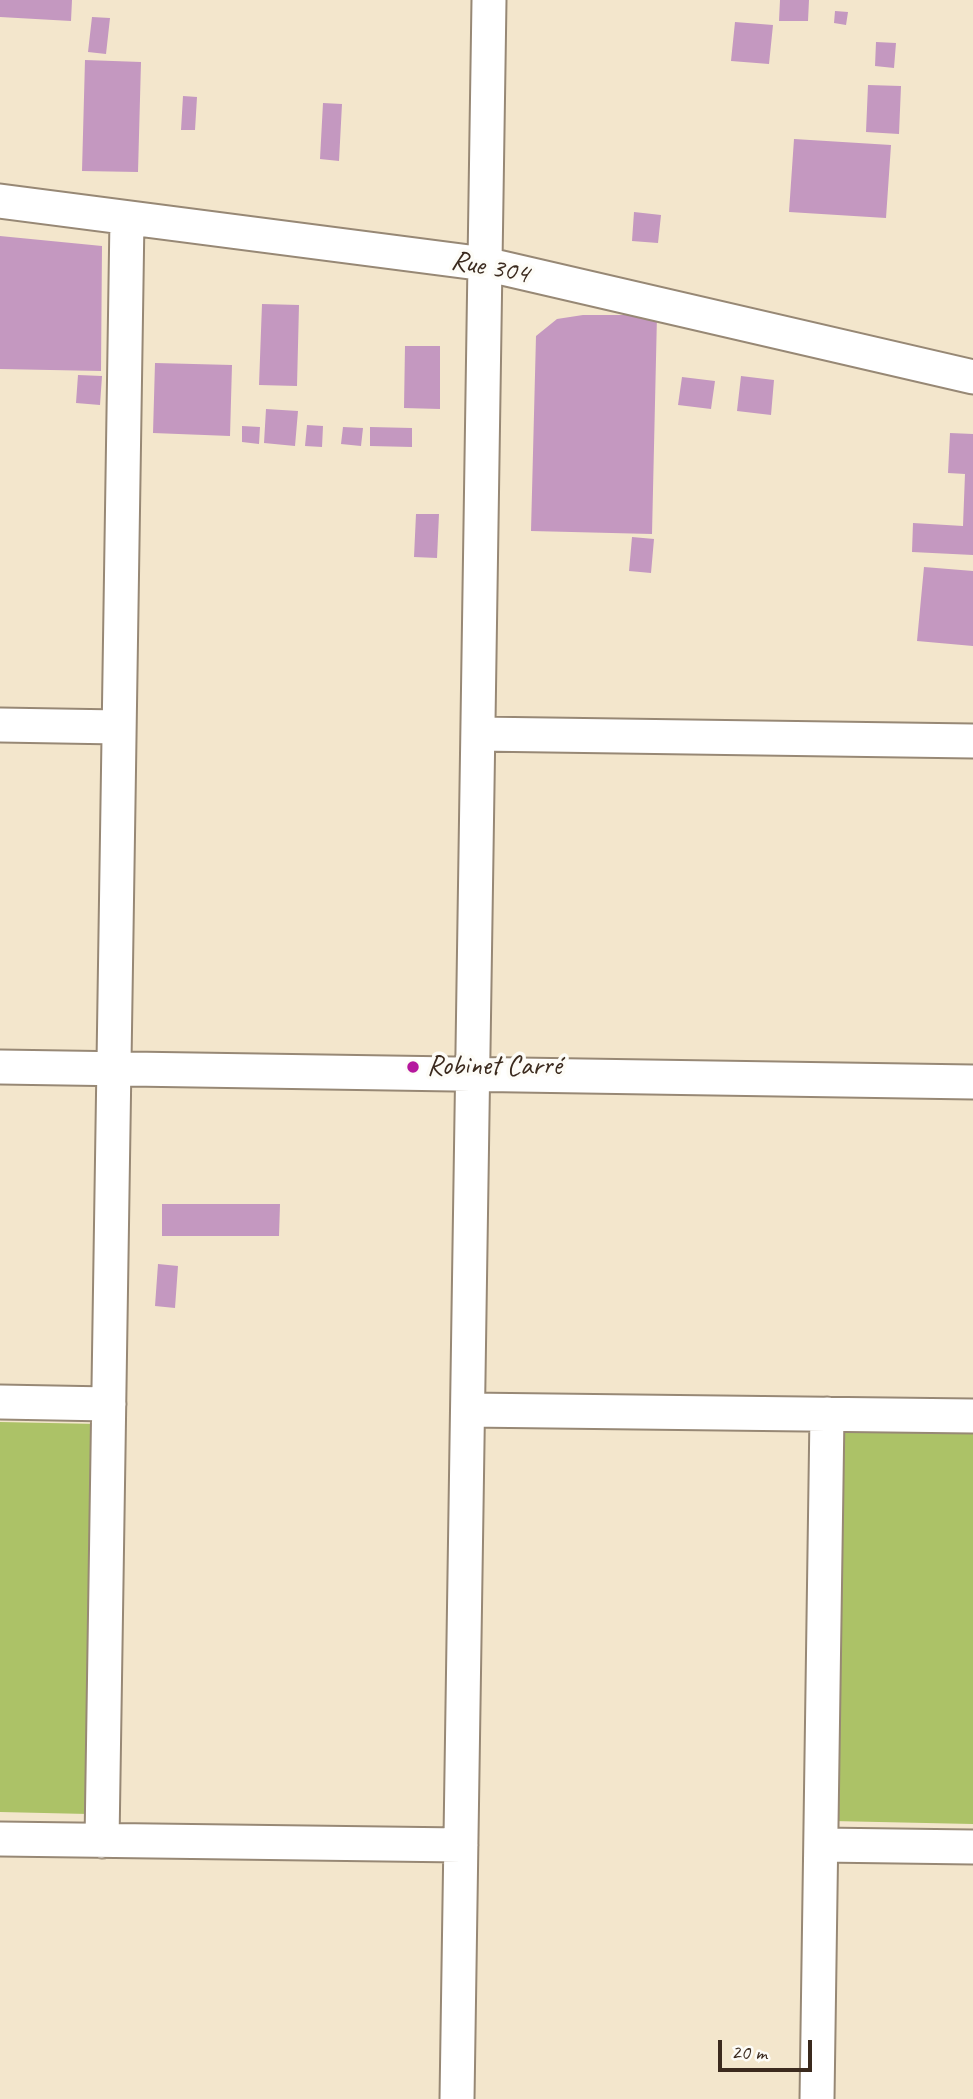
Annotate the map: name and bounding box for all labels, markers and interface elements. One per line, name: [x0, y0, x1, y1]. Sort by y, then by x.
street label: Rue 304: [448, 244, 532, 292]
place label: Robinet Carré: [427, 1050, 562, 1084]
marker: Robinet Carré: [405, 1059, 421, 1075]
scale bar: [721, 2025, 816, 2070]
text: 20 m: [731, 2039, 767, 2065]

